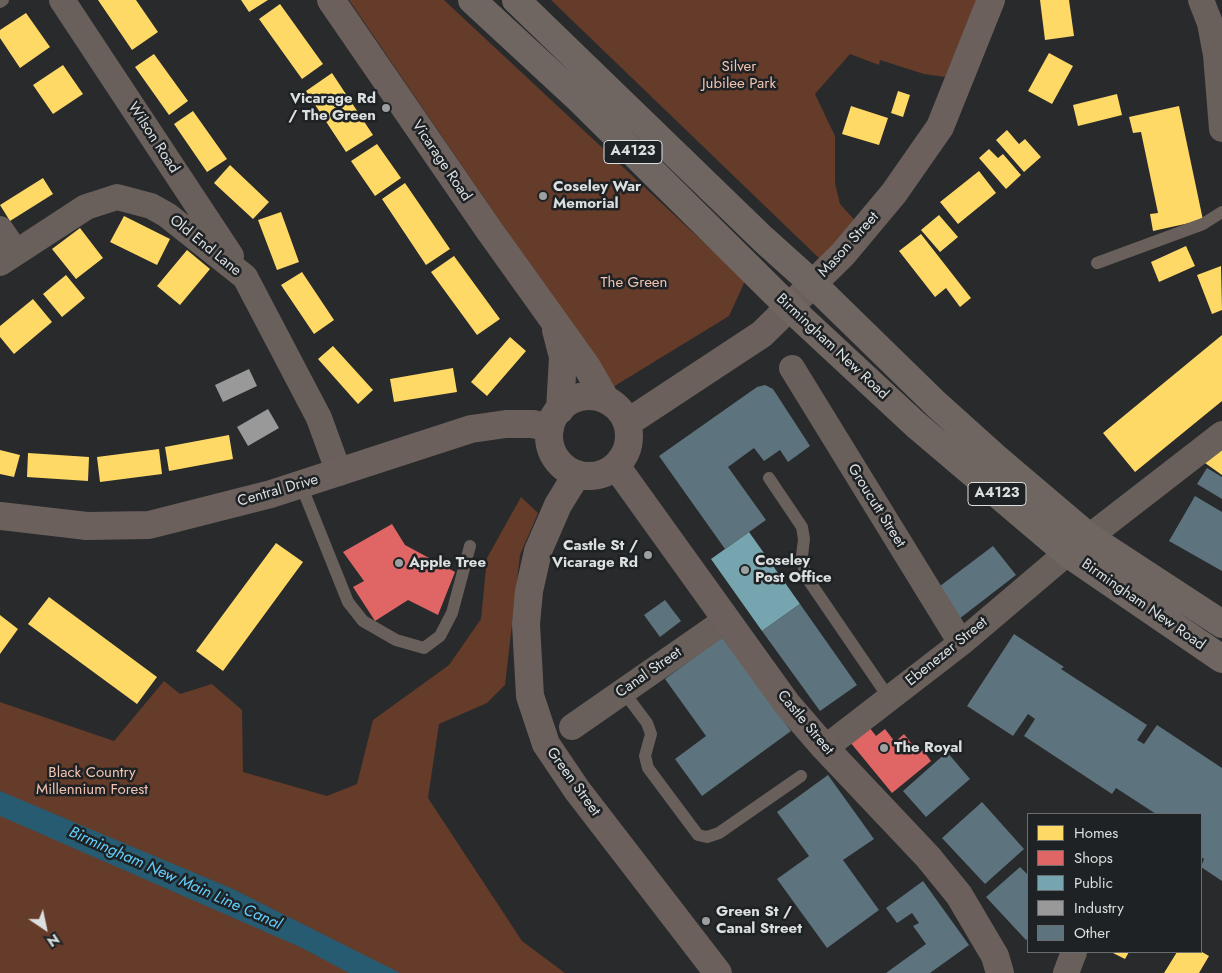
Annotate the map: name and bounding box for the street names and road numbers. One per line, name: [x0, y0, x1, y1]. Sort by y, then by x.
street label: Wilson Road: [123, 99, 183, 177]
street label: Vicarage Road: [407, 117, 475, 205]
road number: A4123: [604, 140, 662, 163]
street label: Mason Street: [815, 209, 883, 281]
street label: Old End Lane: [165, 212, 245, 280]
street label: Birmingham New Road: [772, 290, 892, 404]
street label: Groucutt Street: [843, 461, 909, 551]
street label: Central Drive: [236, 471, 320, 511]
road number: A4123: [968, 482, 1026, 506]
street label: Birmingham New Road: [1078, 555, 1208, 655]
street label: Ebenezer Street: [903, 614, 991, 690]
street label: Canal Street: [613, 644, 685, 702]
street label: Castle Street: [773, 687, 837, 759]
street label: Green Street: [542, 744, 604, 820]

